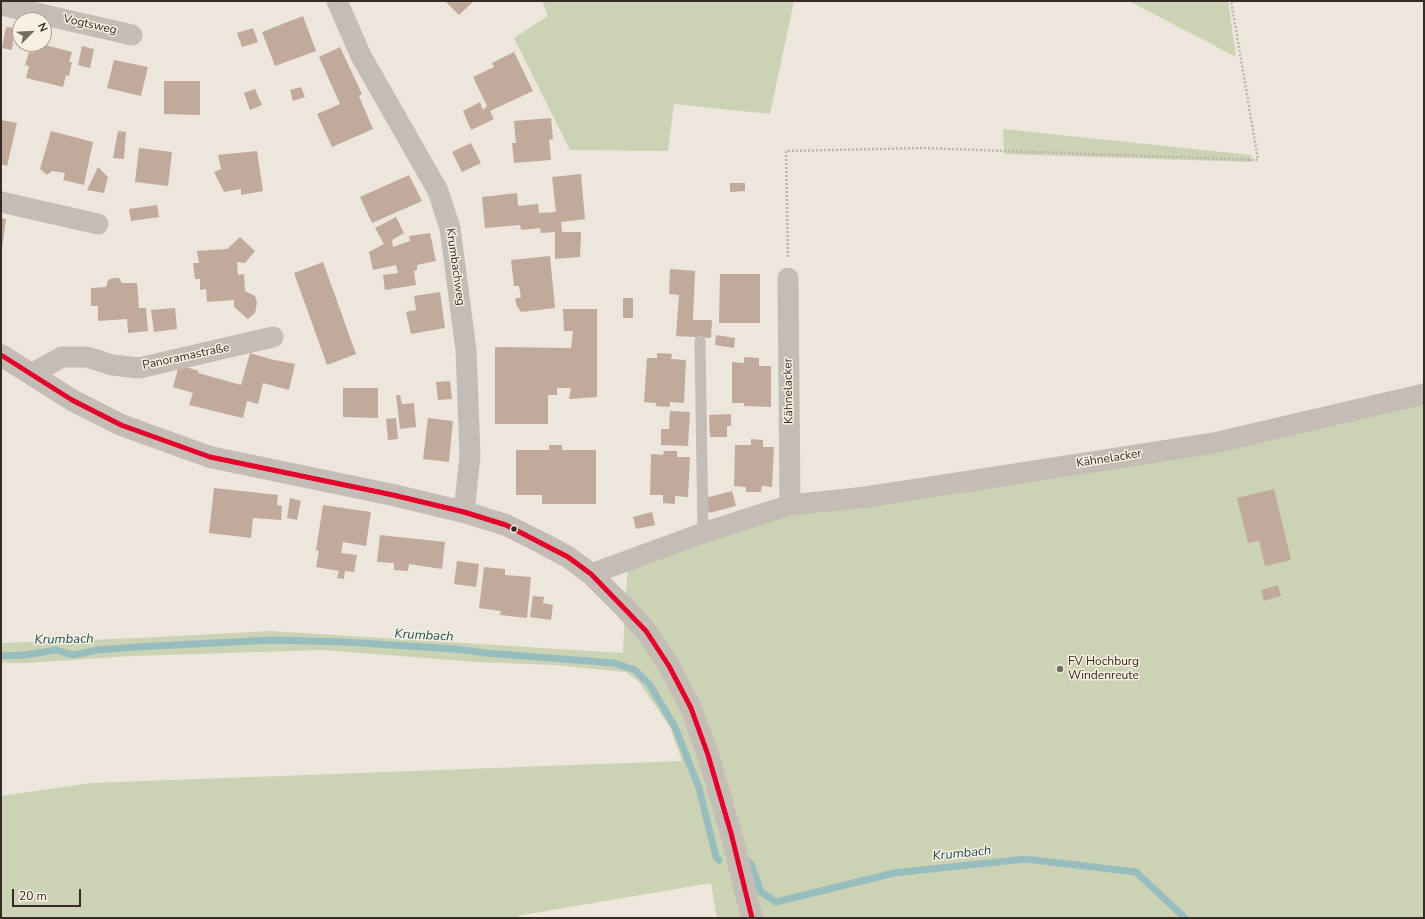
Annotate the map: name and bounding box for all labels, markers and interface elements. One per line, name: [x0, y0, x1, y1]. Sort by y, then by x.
north arrow: [12, 12, 52, 52]
street label: Vogtsweg: [62, 12, 118, 38]
text: N: [34, 21, 51, 34]
street label: Krumbachweg: [442, 227, 468, 307]
street label: Panoramastraße: [141, 341, 231, 373]
street label: Kähnelacker: [781, 358, 797, 424]
street label: Kähnelacker: [1075, 447, 1143, 471]
unlabelled marker: [509, 524, 519, 534]
water label: Krumbach: [394, 627, 454, 645]
water label: Krumbach: [34, 632, 94, 648]
place label: FV Hochburg Windenreute: [1068, 655, 1139, 683]
marker: FV Hochburg Windenreute: [1055, 664, 1065, 674]
water label: Krumbach: [932, 843, 992, 865]
scale bar: [14, 881, 83, 907]
text: 20 m: [19, 888, 47, 904]

